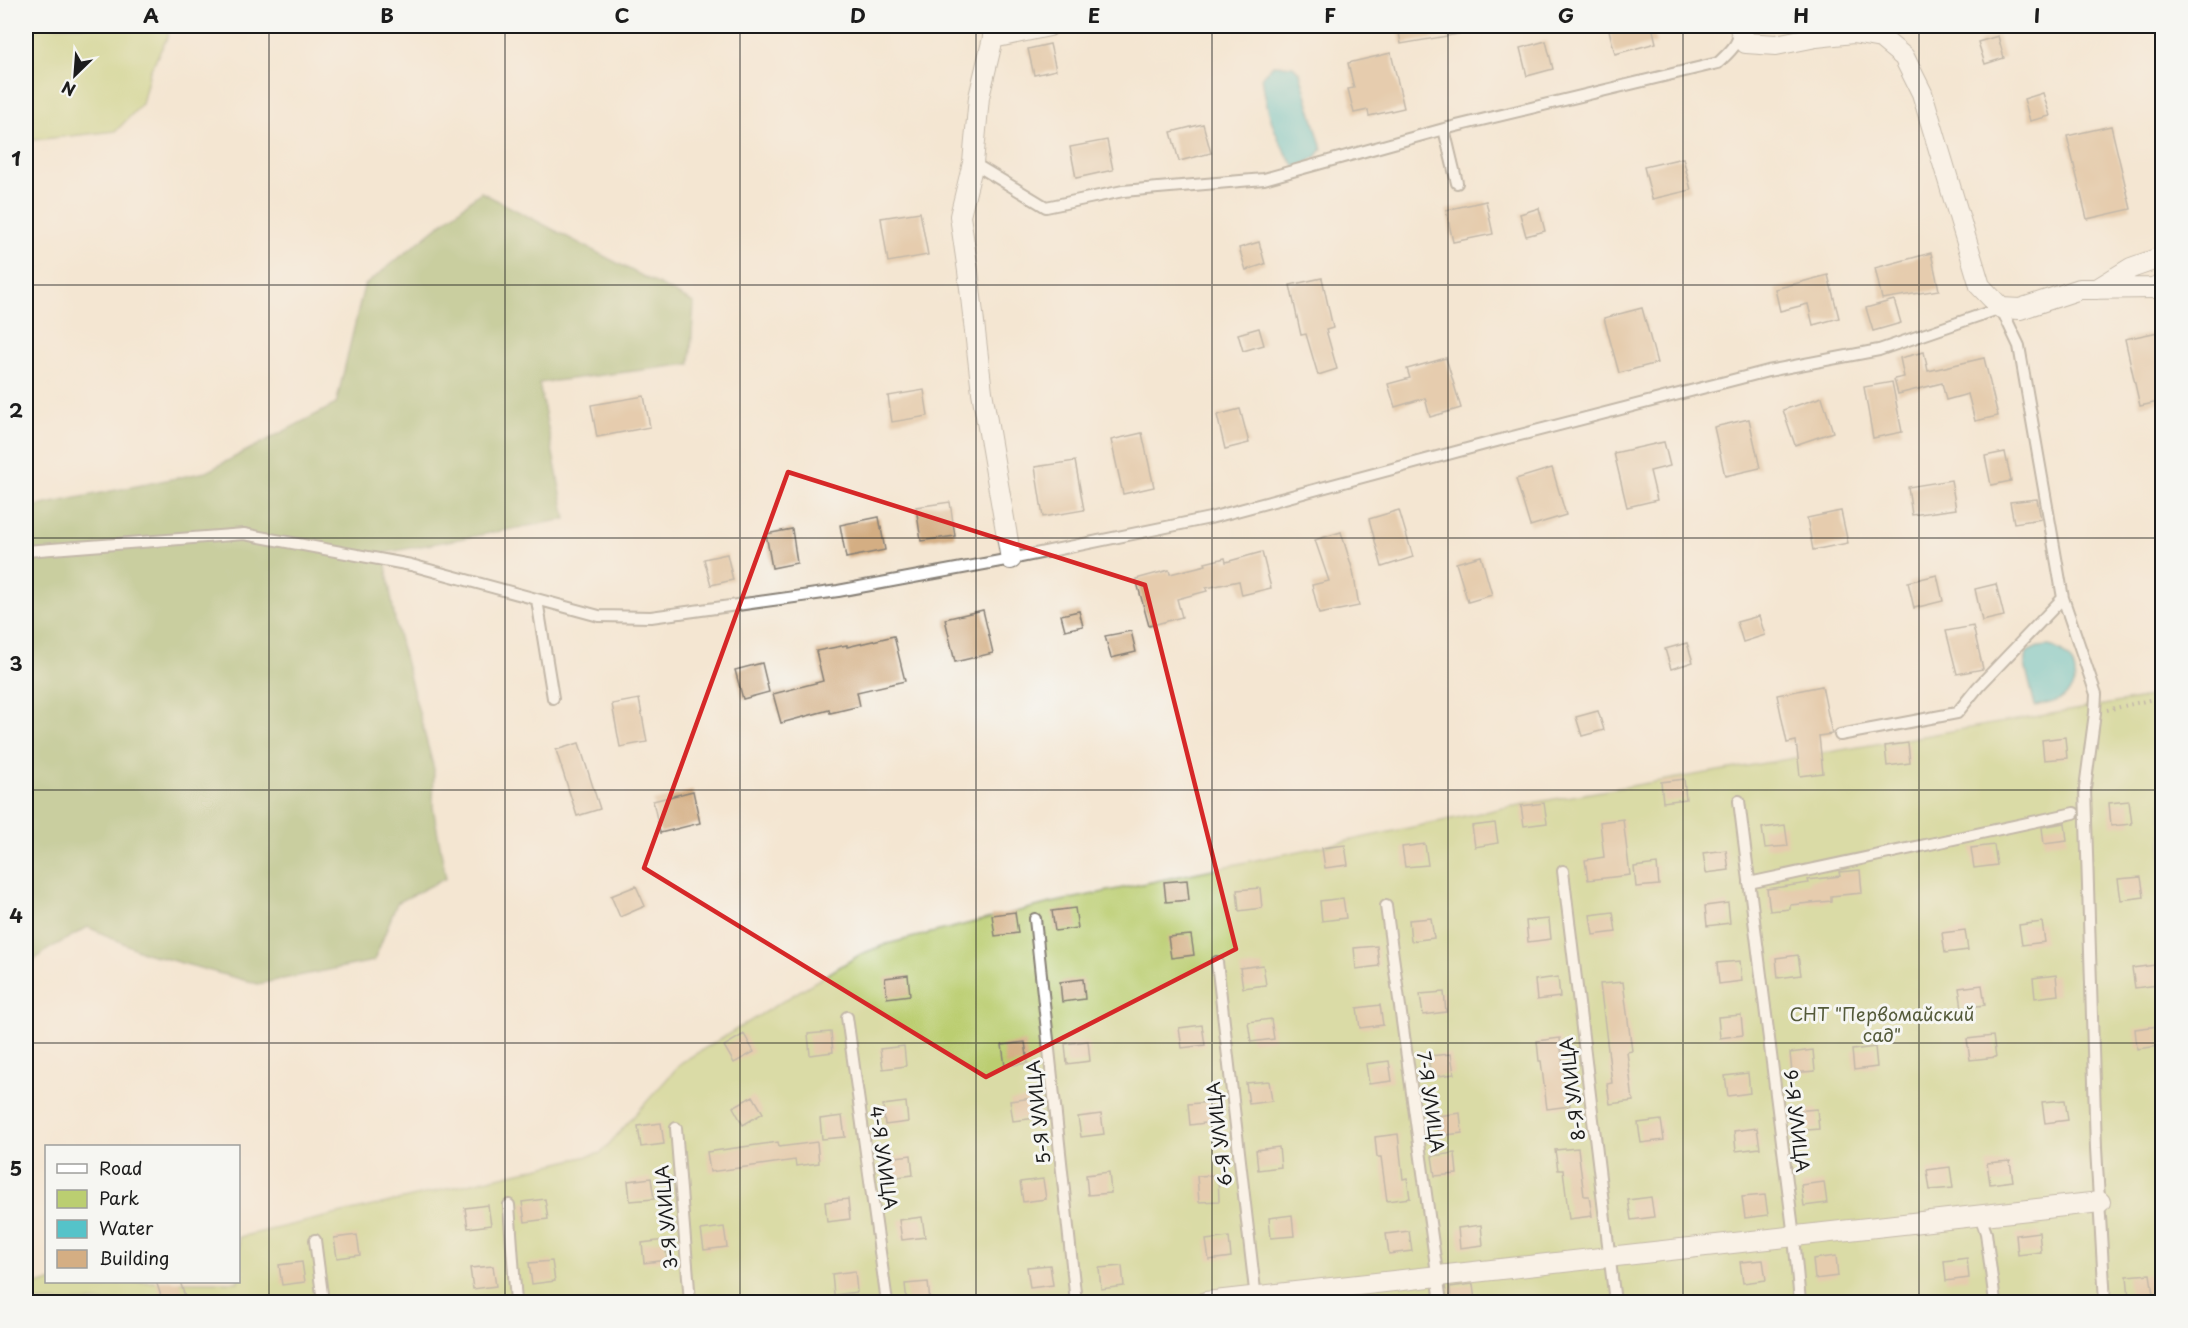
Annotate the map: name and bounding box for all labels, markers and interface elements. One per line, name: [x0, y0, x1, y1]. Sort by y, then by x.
text: A: [143, 0, 159, 30]
text: B: [380, 0, 394, 30]
text: C: [614, 0, 630, 30]
text: D: [850, 0, 866, 30]
text: E: [1088, 0, 1100, 30]
text: F: [1324, 0, 1336, 30]
text: G: [1558, 0, 1574, 30]
text: H: [1793, 0, 1809, 30]
text: I: [2034, 0, 2040, 30]
north arrow: [45, 45, 105, 105]
text: N: [57, 76, 79, 103]
text: 1: [11, 143, 21, 173]
text: 2: [9, 395, 23, 425]
text: 3: [9, 648, 23, 678]
text: 4: [9, 900, 23, 930]
park label: СНТ "Первомайский сад": [1790, 1000, 1974, 1048]
street label: 8-Я УЛИЦА: [1552, 1036, 1591, 1142]
street label: 7-Я УЛИЦА: [1411, 1049, 1452, 1154]
street label: 5-Я УЛИЦА: [1019, 1059, 1056, 1165]
street label: 9-Я УЛИЦА: [1778, 1068, 1817, 1174]
street label: 6-Я УЛИЦА: [1199, 1080, 1238, 1188]
street label: 4-Я УЛИЦА: [864, 1104, 905, 1212]
legend: [45, 1145, 240, 1283]
text: 5: [10, 1153, 22, 1183]
text: Road: [99, 1154, 143, 1181]
street label: 3-Я УЛИЦА: [647, 1164, 684, 1270]
text: Park: [99, 1184, 139, 1211]
text: Water: [99, 1214, 154, 1241]
text: Building: [99, 1244, 169, 1271]

